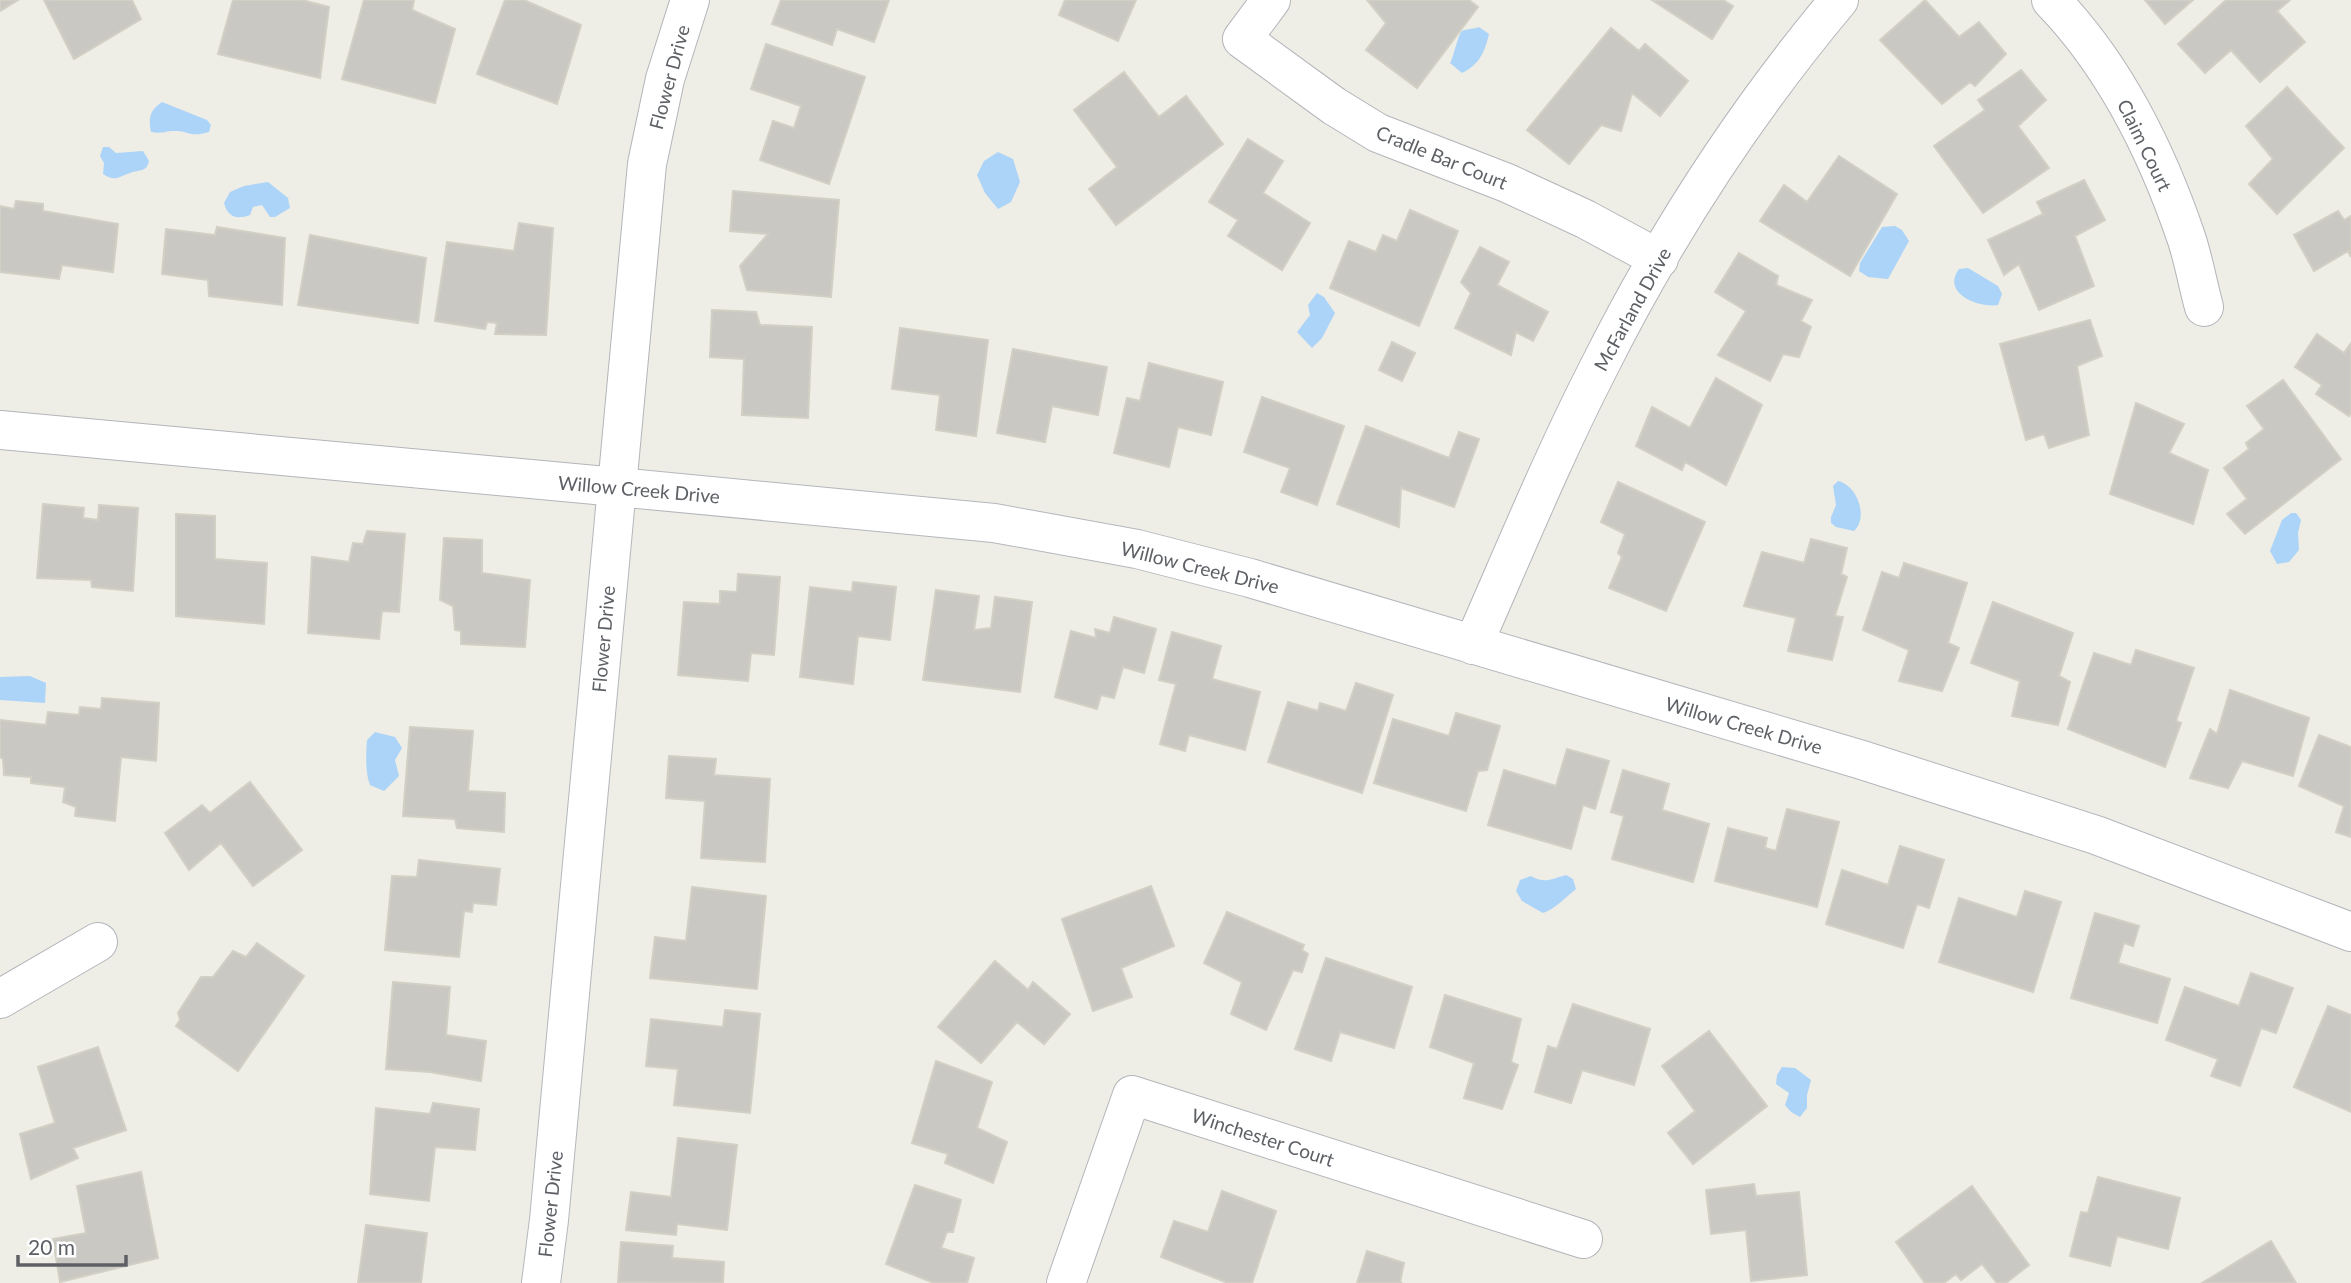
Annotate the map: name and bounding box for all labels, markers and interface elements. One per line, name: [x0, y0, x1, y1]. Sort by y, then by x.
street label: Flower Drive: [644, 22, 694, 132]
street label: Claim Court: [2113, 95, 2177, 195]
street label: Cradle Bar Court: [1373, 120, 1511, 194]
street label: McFarland Drive: [1589, 243, 1675, 375]
street label: Willow Creek Drive: [557, 470, 721, 508]
street label: Willow Creek Drive: [1119, 536, 1281, 598]
street label: Flower Drive: [587, 585, 619, 693]
street label: Willow Creek Drive: [1663, 692, 1825, 758]
street label: Winchester Court: [1189, 1103, 1337, 1171]
street label: Flower Drive: [533, 1149, 567, 1259]
scale bar: [18, 1224, 126, 1268]
text: 20 m: [28, 1234, 75, 1259]

